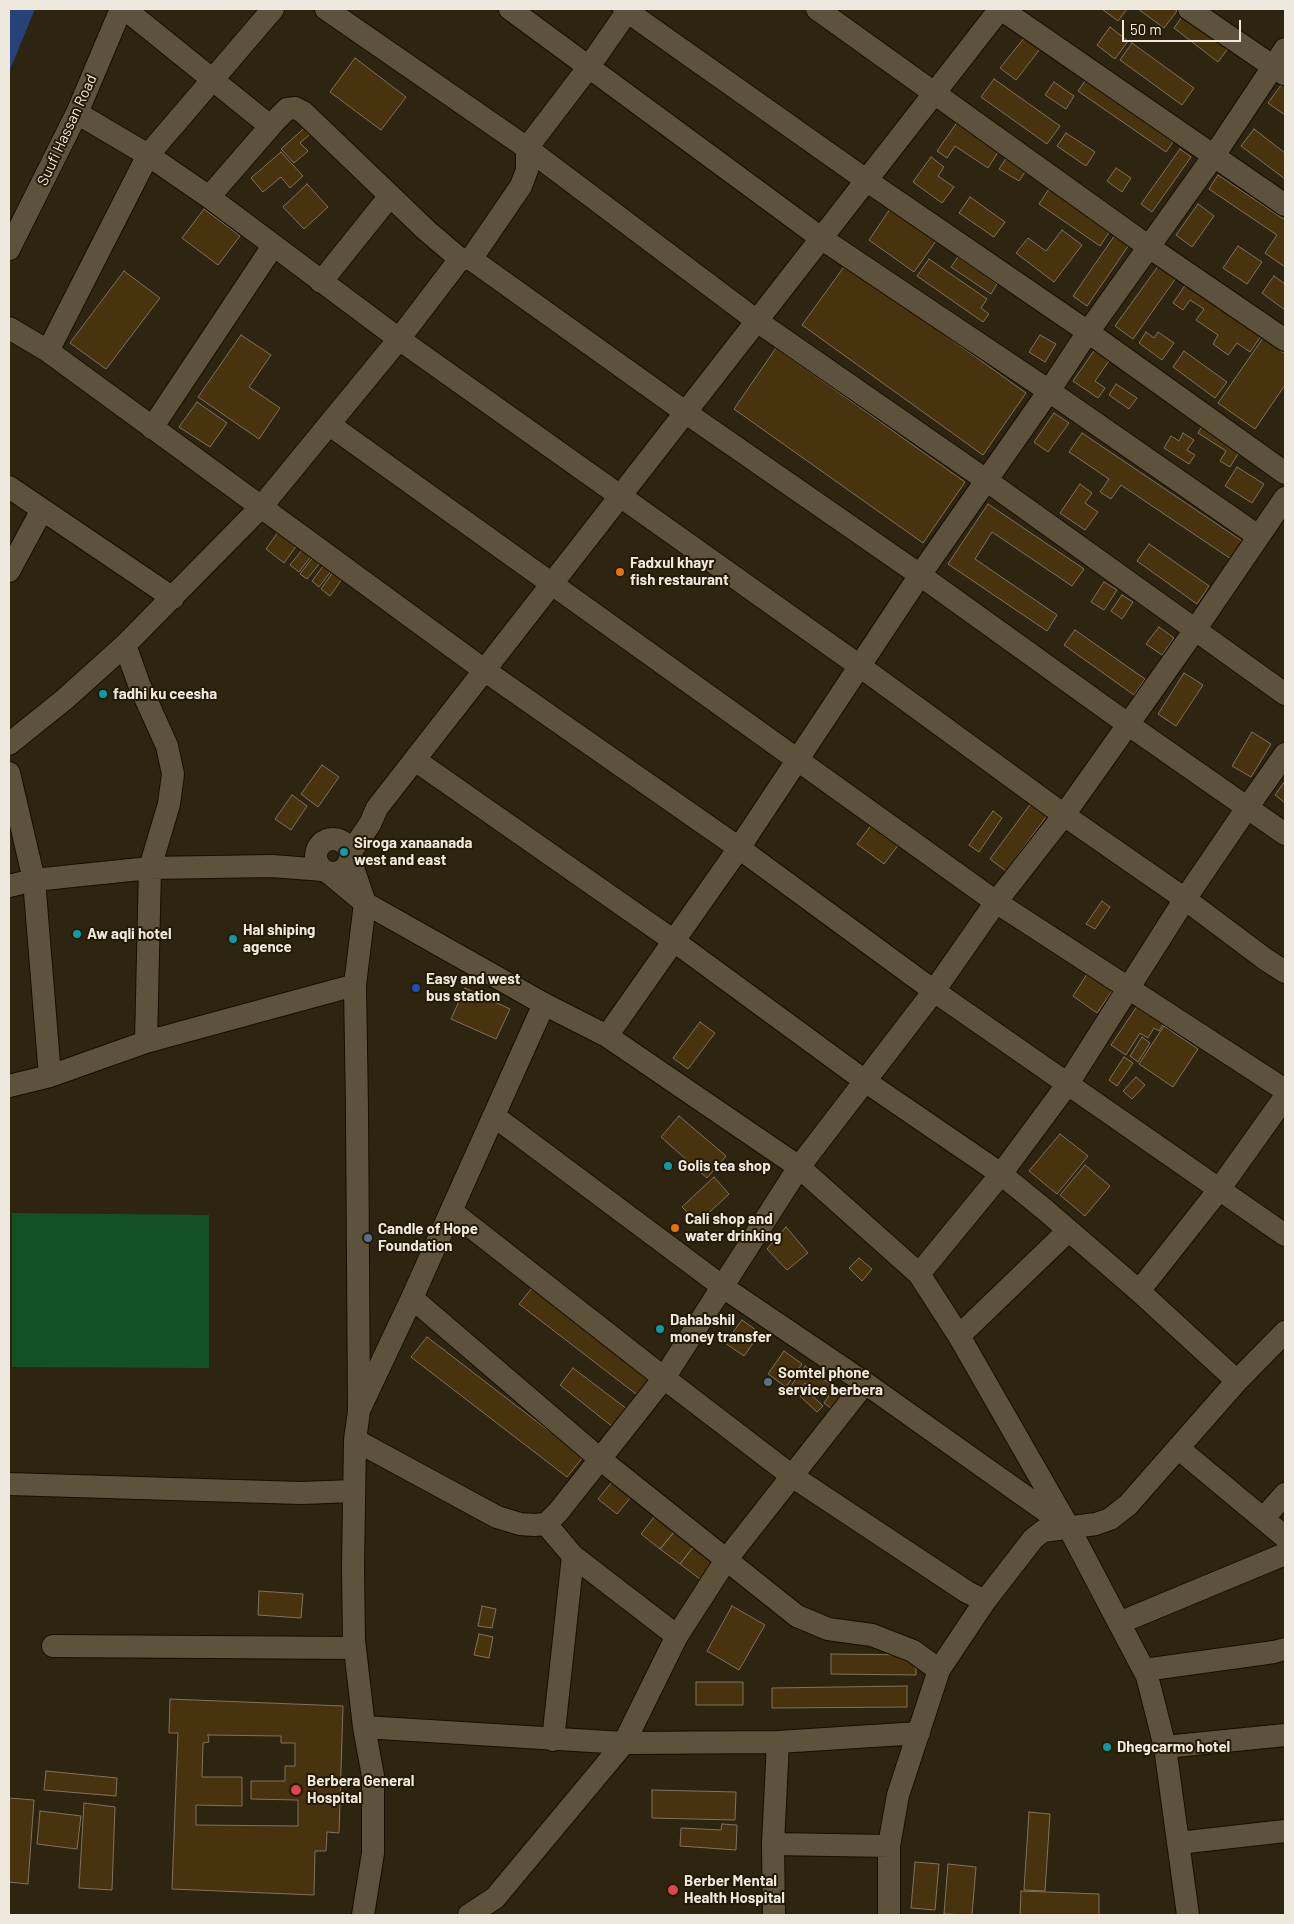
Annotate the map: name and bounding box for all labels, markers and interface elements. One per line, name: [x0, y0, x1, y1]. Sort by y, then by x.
scale bar: [1124, 10, 1243, 42]
text: 50 m: [1130, 20, 1162, 38]
street label: Suufi Hassan Road: [33, 72, 101, 188]
place label: Fadxul khayr fish restaurant: [630, 554, 729, 589]
marker: Fadxul khayr fish restaurant: [614, 566, 626, 578]
place label: fadhi ku ceesha: [113, 685, 217, 703]
marker: fadhi ku ceesha: [97, 688, 109, 700]
place label: Siroga xanaanada west and east: [354, 834, 472, 869]
marker: Siroga xanaanada west and east: [338, 846, 350, 858]
place label: Hal shiping agence: [243, 921, 315, 956]
place label: Aw aqli hotel: [87, 925, 172, 943]
marker: Aw aqli hotel: [71, 928, 83, 940]
marker: Hal shiping agence: [227, 933, 239, 945]
place label: Easy and west bus station: [426, 970, 520, 1005]
marker: Easy and west bus station: [410, 982, 422, 994]
place label: Golis tea shop: [678, 1157, 771, 1175]
marker: Golis tea shop: [662, 1160, 674, 1172]
place label: Cali shop and water drinking: [685, 1210, 781, 1245]
place label: Candle of Hope Foundation: [378, 1220, 478, 1255]
marker: Cali shop and water drinking: [669, 1222, 681, 1234]
marker: Candle of Hope Foundation: [362, 1232, 374, 1244]
place label: Dahabshil money transfer: [670, 1311, 772, 1346]
marker: Dahabshil money transfer: [654, 1323, 666, 1335]
place label: Somtel phone service berbera: [778, 1364, 883, 1399]
marker: Somtel phone service berbera: [762, 1376, 774, 1388]
place label: Dhegcarmo hotel: [1117, 1738, 1230, 1756]
marker: Dhegcarmo hotel: [1101, 1741, 1113, 1753]
place label: Berbera General Hospital: [307, 1772, 414, 1807]
marker: Berbera General Hospital: [289, 1783, 303, 1797]
place label: Berber Mental Health Hospital: [684, 1872, 785, 1907]
marker: Berber Mental Health Hospital: [666, 1883, 680, 1897]

